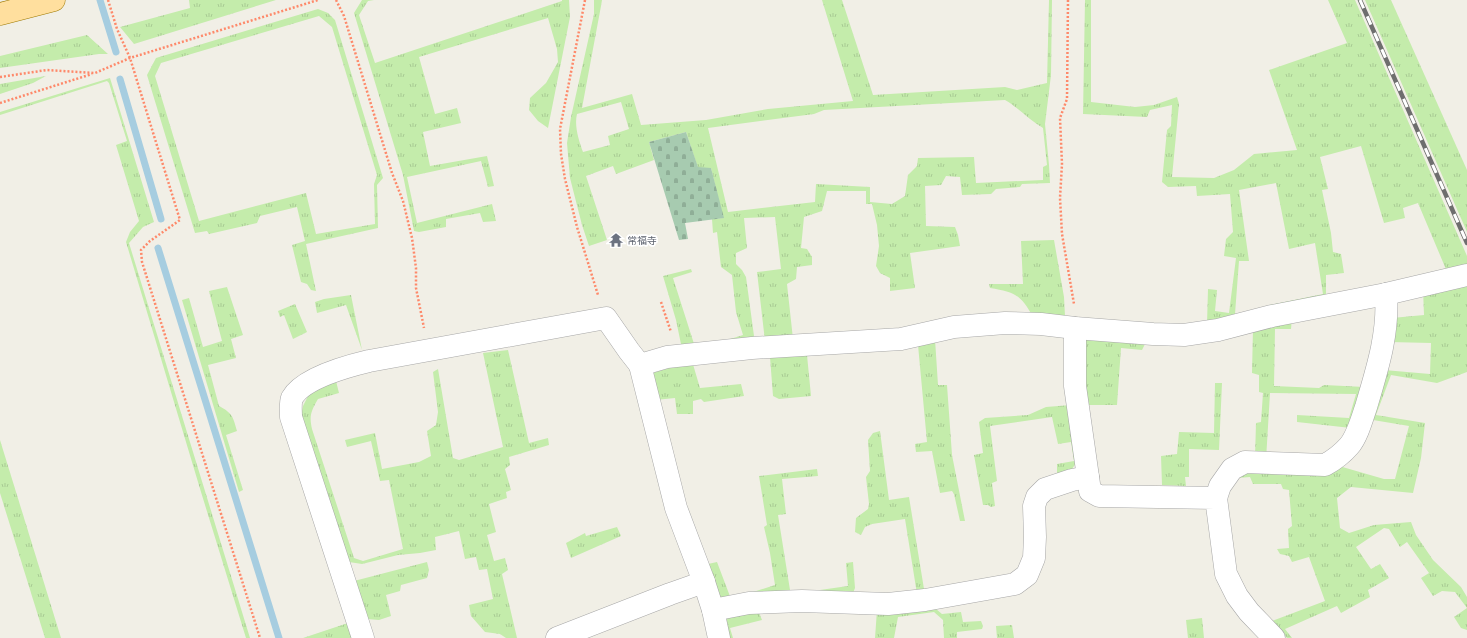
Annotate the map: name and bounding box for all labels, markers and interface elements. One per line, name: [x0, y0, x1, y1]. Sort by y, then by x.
temple icon: 常福寺: [608, 232, 624, 248]
place label: 常福寺: [627, 233, 657, 248]

